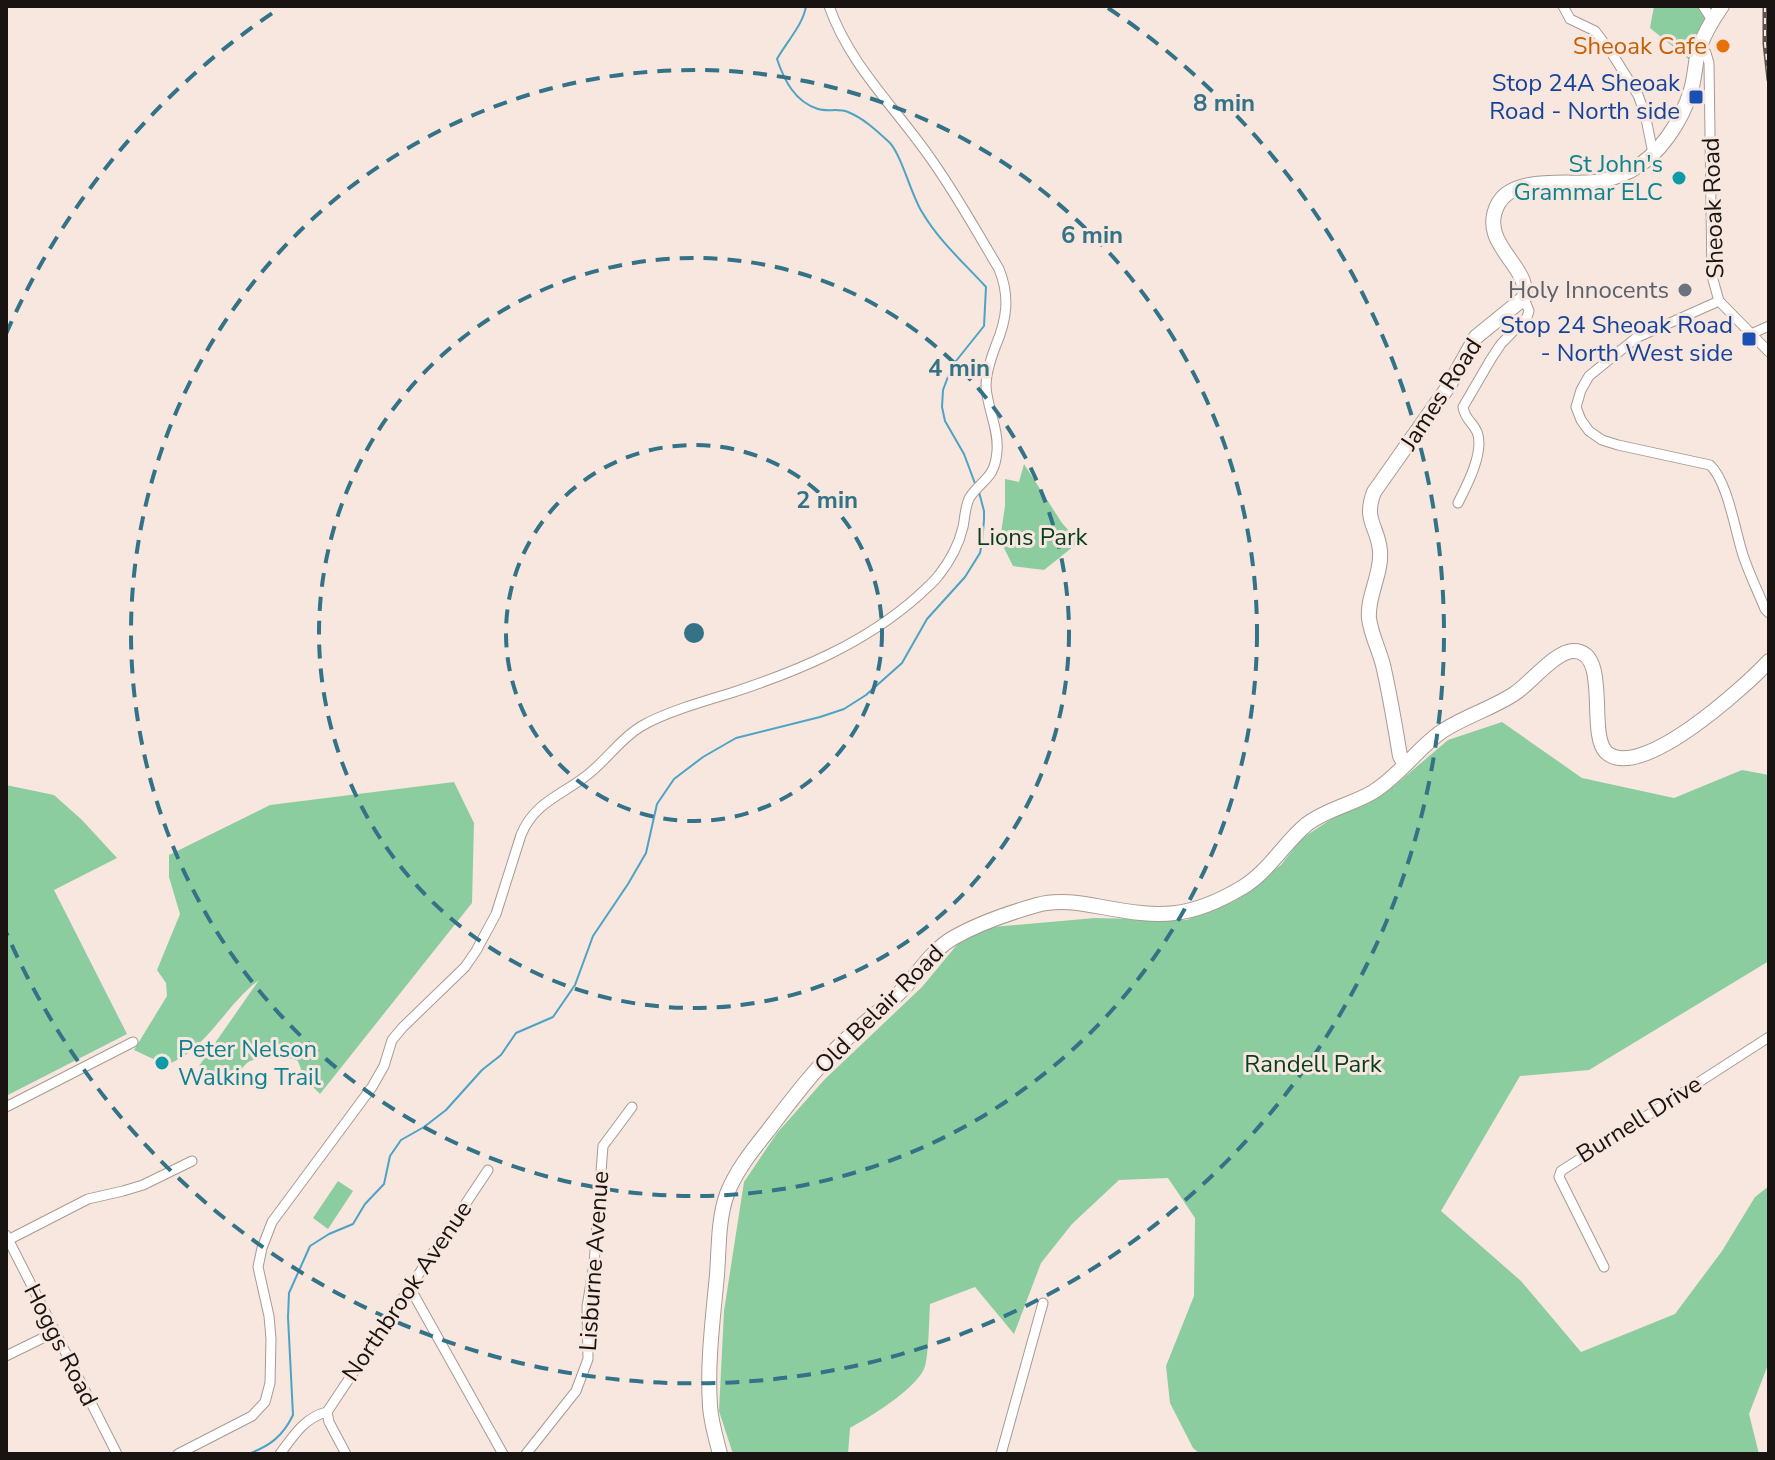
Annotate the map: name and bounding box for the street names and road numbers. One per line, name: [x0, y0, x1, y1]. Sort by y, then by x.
street label: Sheoak Road: [1695, 137, 1731, 279]
street label: James Road: [1392, 332, 1489, 457]
street label: Old Belair Road: [807, 937, 951, 1081]
street label: Burnell Drive: [1570, 1068, 1708, 1170]
street label: Lisburne Avenue: [572, 1170, 616, 1352]
street label: Northbrook Avenue: [335, 1194, 479, 1388]
street label: Hoggs Road: [16, 1278, 106, 1412]

